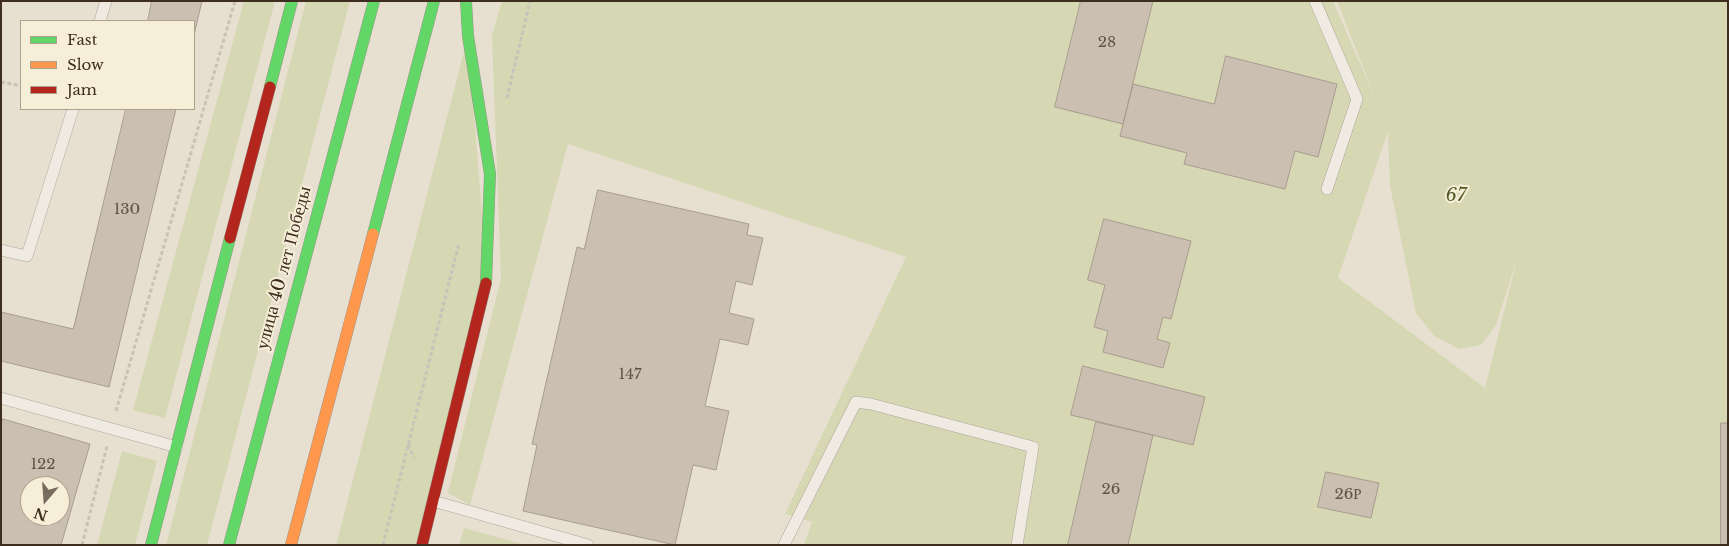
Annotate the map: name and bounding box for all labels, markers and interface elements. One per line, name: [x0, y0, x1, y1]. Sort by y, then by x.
legend: [20, 20, 195, 110]
text: Fast: [67, 30, 97, 49]
house number: 28: [1098, 34, 1116, 52]
text: Slow: [67, 55, 104, 74]
text: Jam: [67, 80, 97, 99]
street label: улица 40 лет Победы: [252, 184, 316, 352]
park label: 67: [1446, 185, 1466, 207]
house number: 130: [114, 201, 140, 219]
house number: 147: [619, 366, 641, 384]
house number: 122: [30, 456, 56, 474]
north arrow: [20, 476, 70, 526]
house number: 26: [1102, 481, 1120, 499]
house number: 26Р: [1334, 486, 1362, 504]
text: N: [32, 504, 50, 525]

